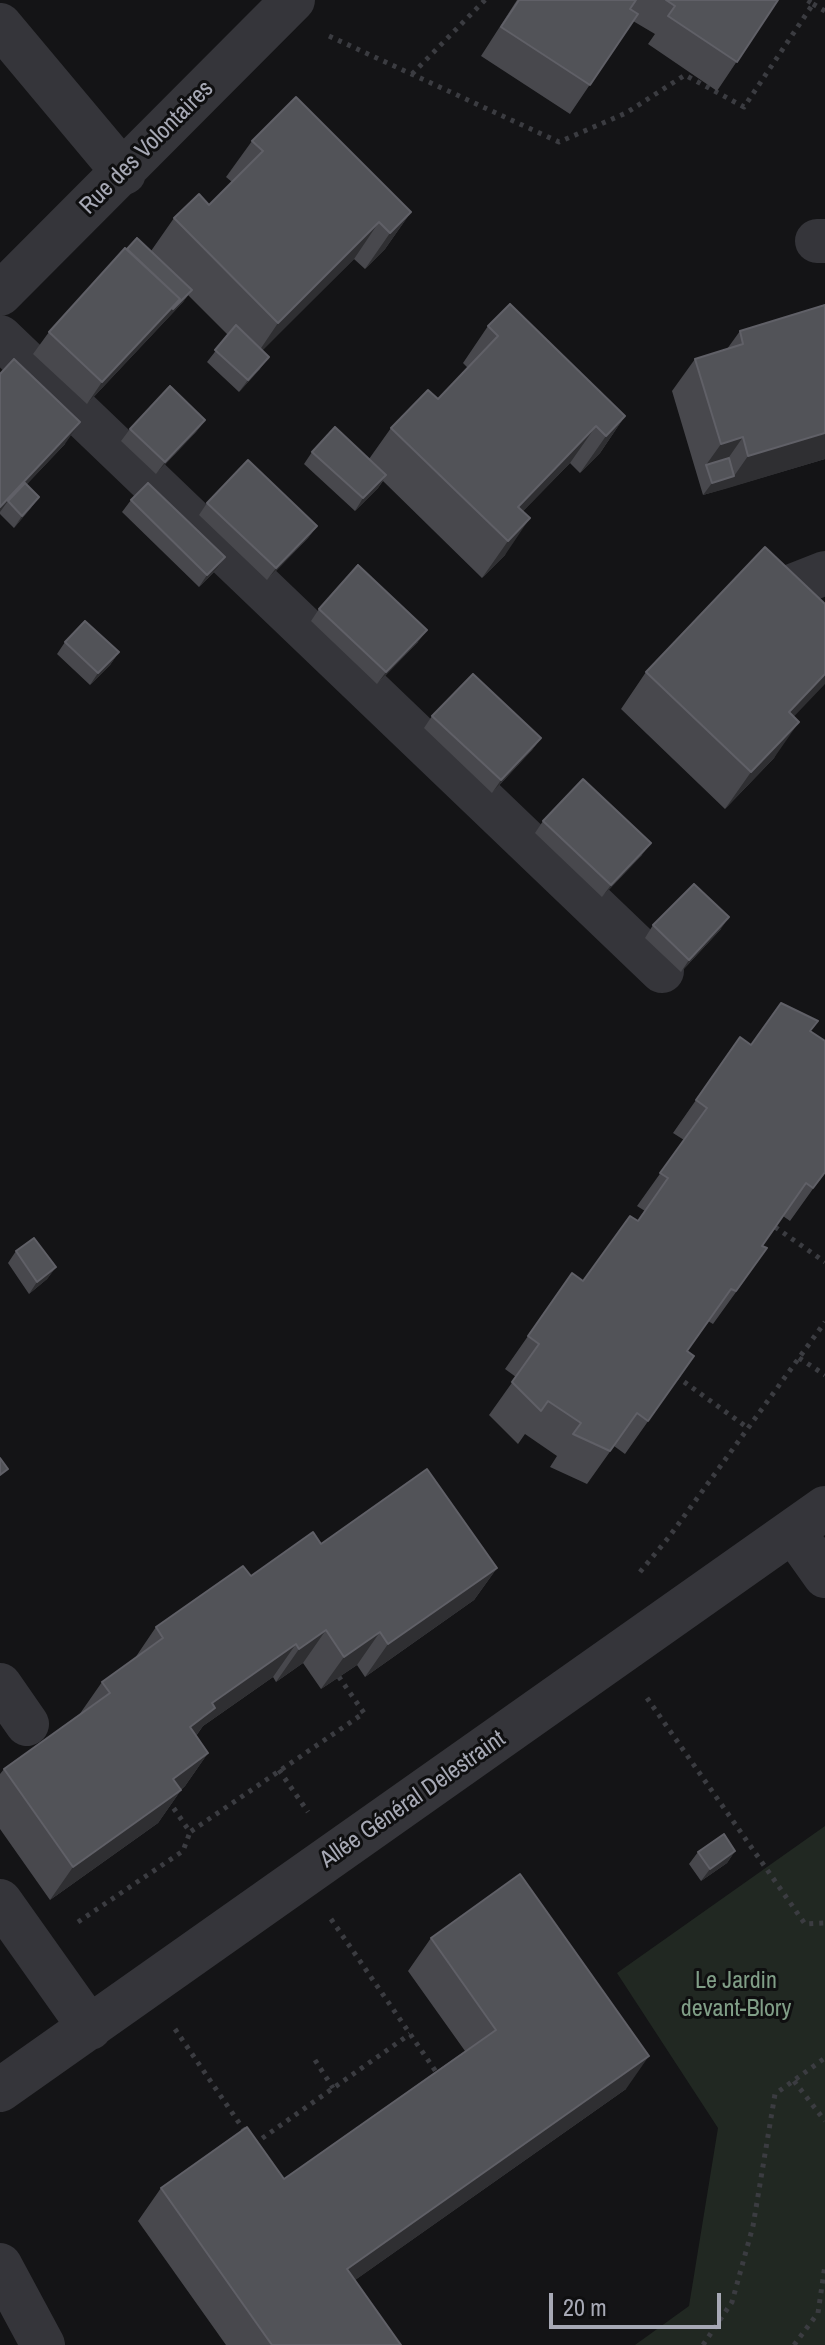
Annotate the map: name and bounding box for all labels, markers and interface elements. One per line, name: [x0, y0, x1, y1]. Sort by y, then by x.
street label: Rue des Volontaires: [74, 75, 220, 221]
street label: Allée Général Delestraint: [315, 1725, 511, 1875]
park label: Le Jardin devant-Blory: [681, 1968, 791, 2024]
scale bar: [553, 2277, 725, 2327]
text: 20 m: [563, 2291, 607, 2323]

